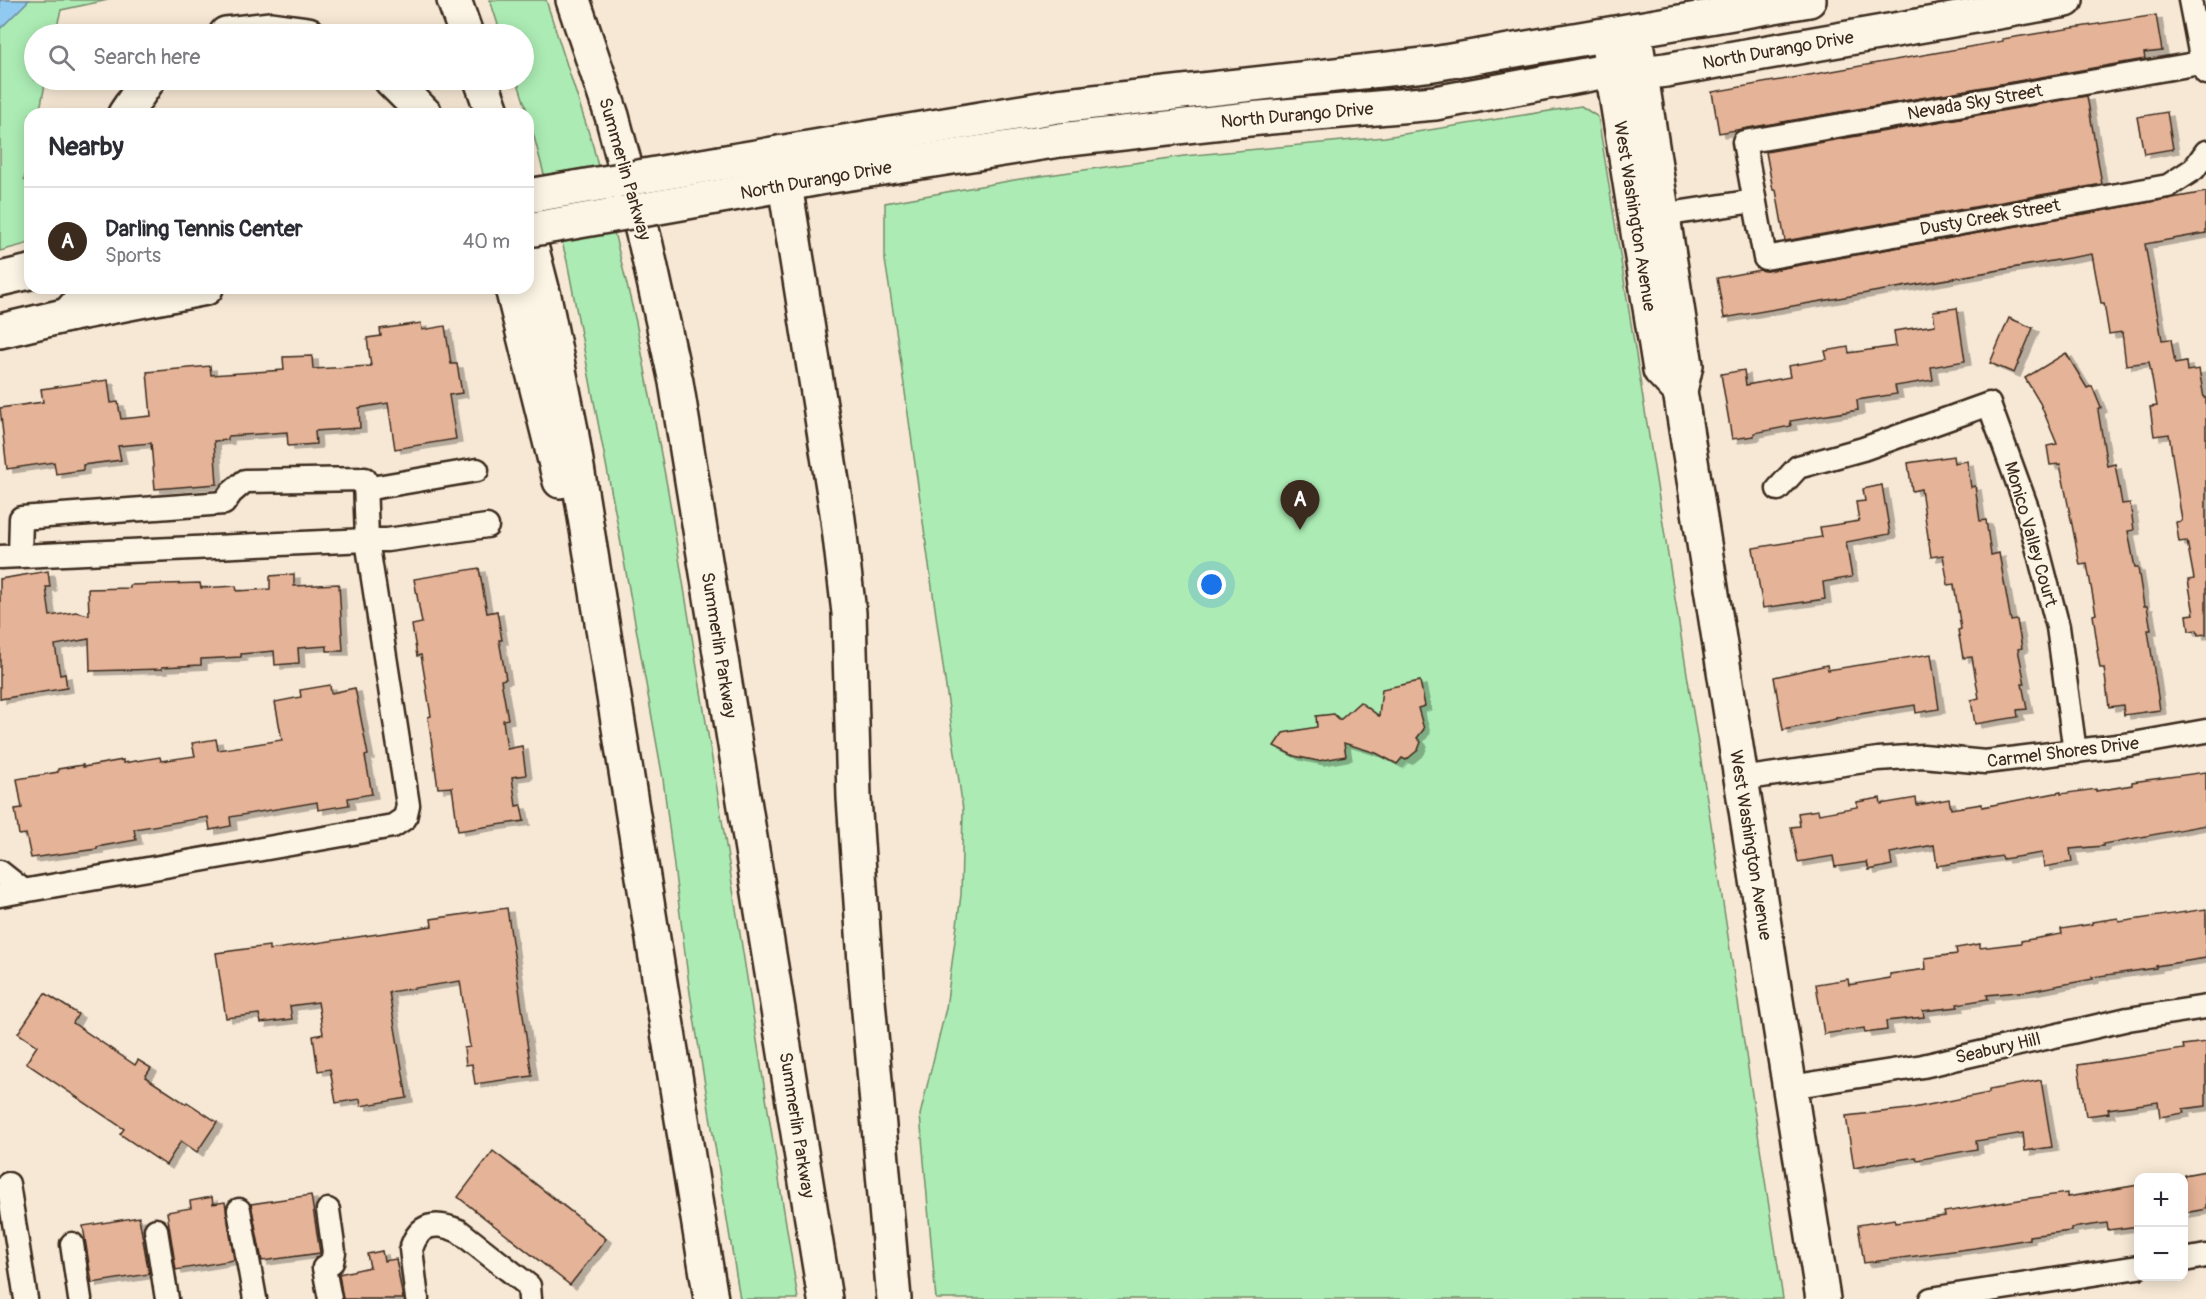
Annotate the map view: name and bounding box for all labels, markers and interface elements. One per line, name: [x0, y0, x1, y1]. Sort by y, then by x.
search box: [24, 24, 534, 90]
street label: North Durango Drive: [1701, 26, 1856, 75]
icon: search: [45, 41, 78, 74]
text: Search here: [93, 43, 200, 71]
street label: Nevada Sky Street: [1906, 79, 2045, 126]
street label: Summerlin Parkway: [593, 95, 656, 243]
street label: North Durango Drive: [1220, 97, 1375, 134]
street label: West Washington Avenue: [1608, 119, 1661, 313]
text: Nearby: [48, 131, 124, 163]
street label: North Durango Drive: [739, 156, 894, 205]
street label: Dusty Creek Street: [1918, 194, 2063, 241]
text: Darling Tennis Center: [105, 215, 303, 243]
text: A: [61, 229, 74, 254]
text: 40 m: [463, 229, 510, 254]
text: Sports: [105, 243, 161, 268]
street label: Monico Valley Court: [1999, 459, 2062, 610]
pin: A: [1280, 480, 1320, 530]
street label: Summerlin Parkway: [696, 570, 741, 720]
your location: [1197, 570, 1226, 599]
street label: Carmel Shores Drive: [1986, 732, 2140, 773]
street label: West Washington Avenue: [1724, 748, 1777, 942]
street label: Seabury Hill: [1953, 1028, 2043, 1069]
street label: Summerlin Parkway: [774, 1050, 819, 1200]
map controls: [2134, 1173, 2188, 1281]
button: +: [2134, 1173, 2188, 1227]
button: −: [2134, 1227, 2188, 1281]

